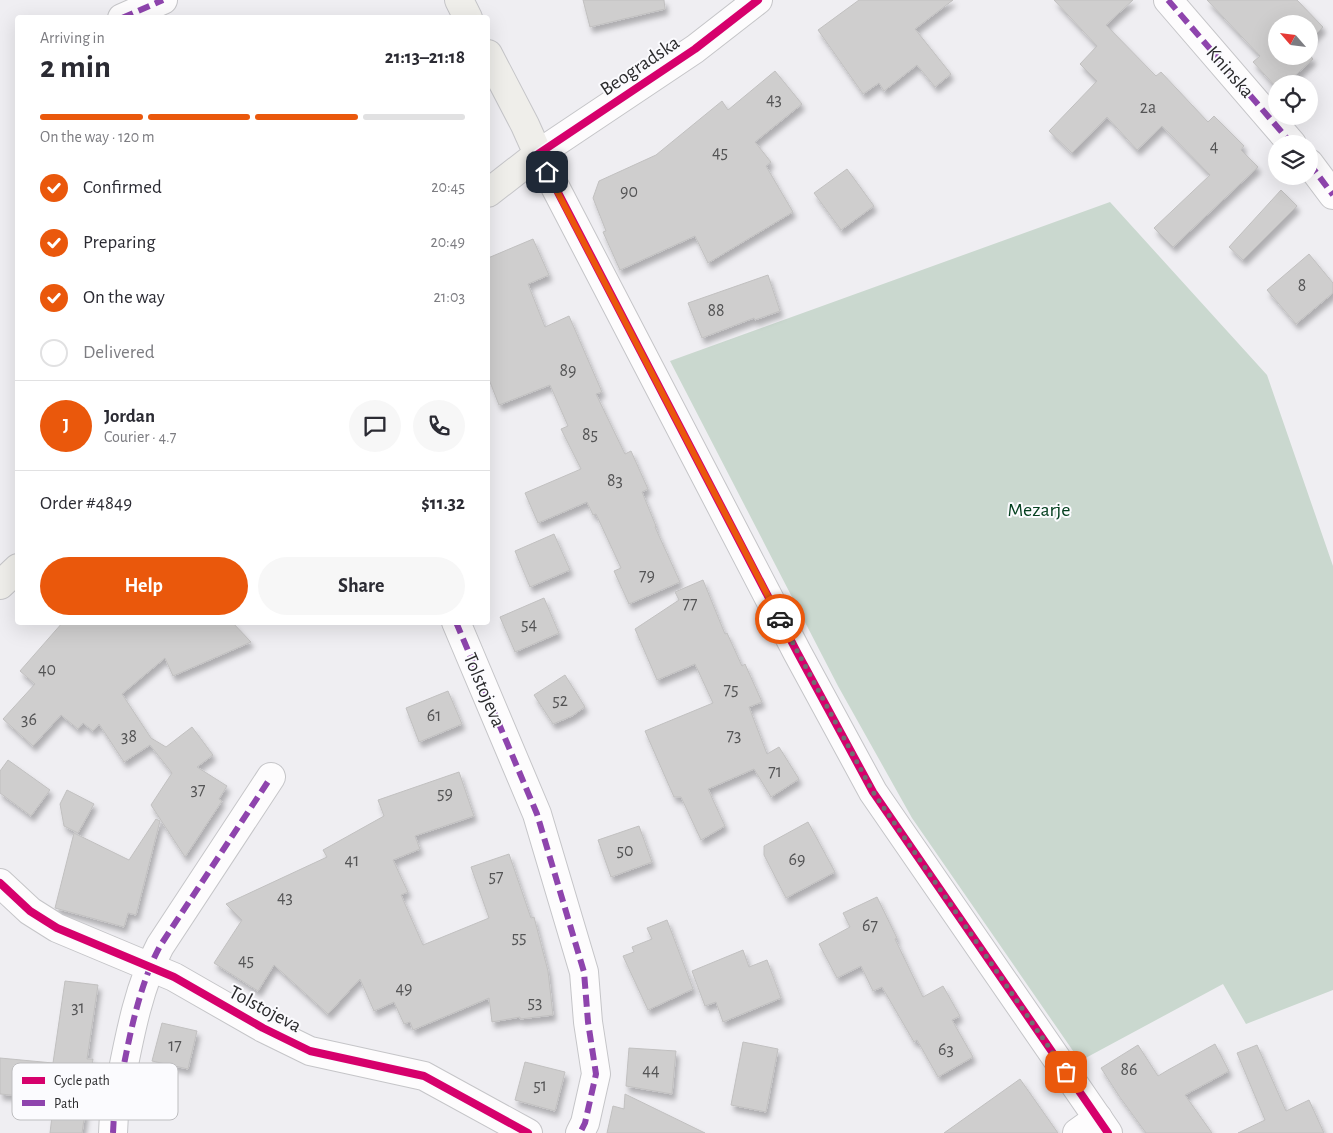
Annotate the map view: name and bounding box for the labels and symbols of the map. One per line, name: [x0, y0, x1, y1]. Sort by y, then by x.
north arrow: [1268, 15, 1318, 65]
street label: Beogradska: [597, 32, 683, 100]
street label: Kninska: [1202, 42, 1258, 102]
house number: 43: [766, 91, 782, 109]
house number: 2a: [1140, 99, 1156, 117]
house number: 4: [1210, 138, 1219, 156]
house number: 45: [712, 144, 728, 162]
pin: [526, 151, 568, 193]
house number: 90: [620, 183, 638, 201]
house number: 8: [1298, 277, 1306, 295]
house number: 88: [707, 302, 725, 320]
house number: 89: [560, 362, 577, 380]
house number: 85: [582, 426, 598, 444]
house number: 83: [607, 472, 623, 490]
park label: Mezarje: [1008, 500, 1070, 520]
house number: 79: [639, 567, 655, 585]
courier: [755, 594, 805, 644]
house number: 77: [682, 595, 698, 613]
house number: 54: [521, 616, 537, 634]
street label: Tolstojeva: [459, 650, 509, 730]
house number: 40: [38, 661, 56, 679]
house number: 75: [723, 681, 739, 699]
house number: 52: [552, 692, 568, 710]
house number: 61: [427, 707, 441, 725]
house number: 36: [21, 711, 37, 729]
house number: 73: [727, 727, 741, 745]
house number: 38: [121, 728, 137, 746]
house number: 71: [768, 763, 782, 781]
house number: 37: [191, 781, 205, 799]
house number: 59: [437, 785, 453, 803]
house number: 50: [616, 842, 634, 860]
house number: 69: [789, 851, 805, 869]
house number: 41: [345, 852, 359, 870]
house number: 57: [488, 868, 504, 886]
house number: 43: [277, 889, 293, 907]
house number: 67: [862, 917, 878, 935]
house number: 55: [511, 929, 527, 947]
house number: 45: [238, 952, 254, 970]
house number: 49: [395, 980, 413, 998]
street label: Tolstojeva: [226, 982, 304, 1036]
house number: 53: [528, 994, 542, 1012]
house number: 31: [71, 999, 85, 1017]
house number: 17: [168, 1037, 182, 1055]
house number: 63: [938, 1041, 954, 1059]
pin: [1045, 1051, 1087, 1093]
house number: 86: [1121, 1061, 1138, 1079]
house number: 44: [642, 1062, 660, 1080]
legend: [12, 1063, 178, 1120]
text: Cycle path: [54, 1074, 110, 1088]
house number: 51: [533, 1077, 547, 1095]
text: Path: [54, 1097, 79, 1111]

